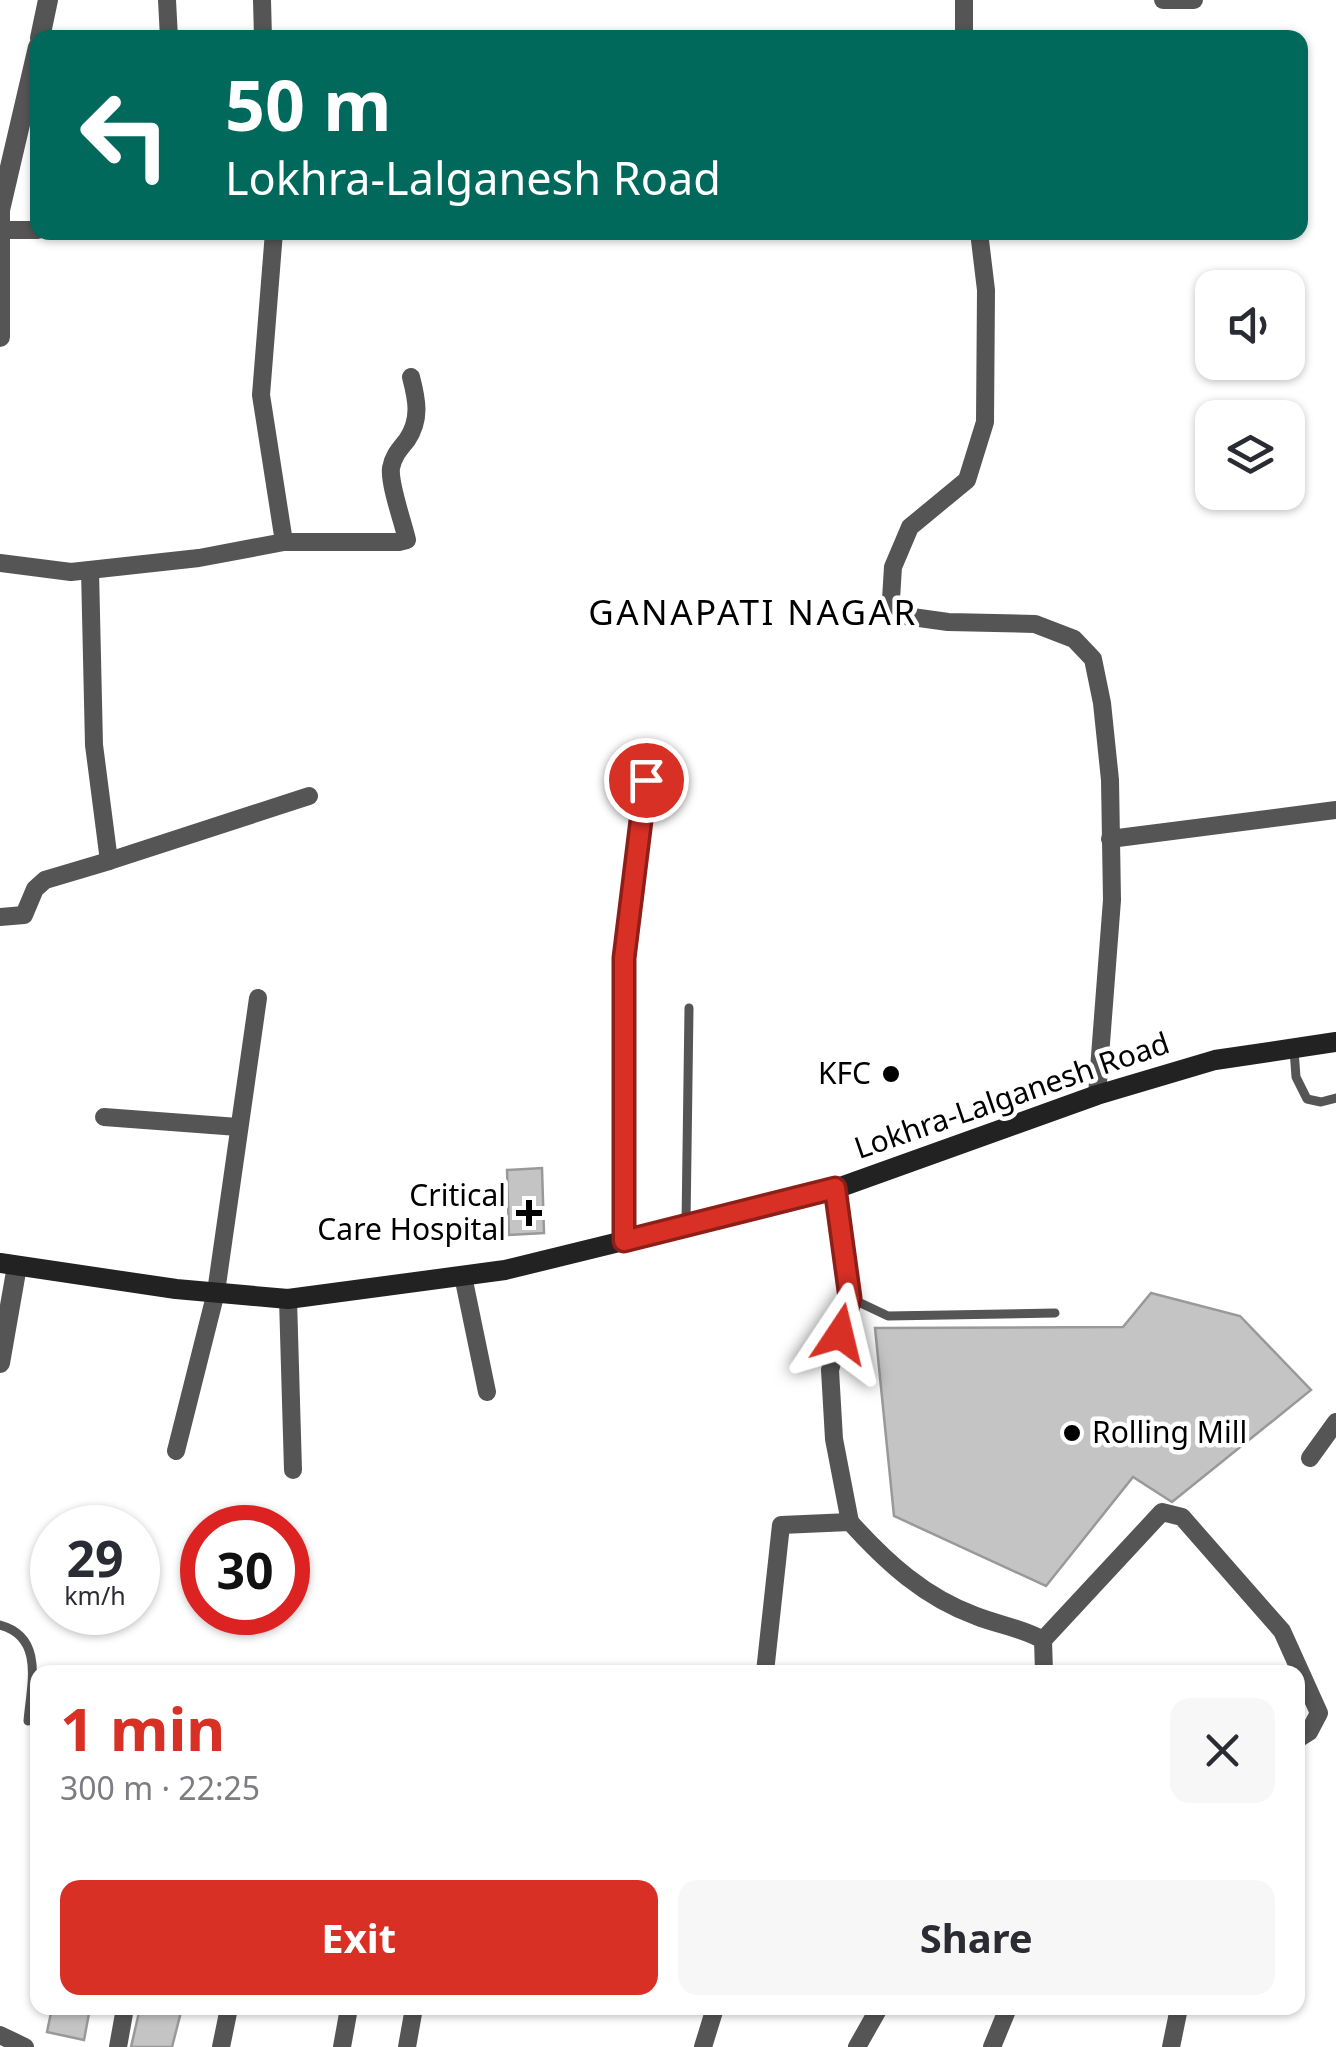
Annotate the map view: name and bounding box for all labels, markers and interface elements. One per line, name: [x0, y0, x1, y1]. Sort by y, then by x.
text: 50 m: [225, 56, 392, 152]
icon: left: [60, 70, 190, 200]
text: Lokhra-Lalganesh Road: [225, 147, 721, 208]
map controls: [1195, 270, 1305, 510]
button: sound: [1195, 270, 1305, 380]
button: layers: [1195, 400, 1305, 510]
district label: GANAPATI NAGAR: [588, 588, 918, 635]
pin: [604, 738, 689, 823]
icon: arrive: [619, 753, 674, 808]
street label: Lokhra-Lalganesh Road: [849, 1021, 1174, 1168]
place label: KFC: [818, 1052, 871, 1093]
marker: KFC: [880, 1063, 902, 1085]
place label: Critical Care Hospital: [317, 1174, 506, 1249]
marker: Critical Care Hospital: [516, 1200, 542, 1226]
position arrow: [788, 1282, 892, 1386]
place label: Rolling Mill: [1092, 1411, 1247, 1452]
marker: Rolling Mill: [1061, 1422, 1083, 1444]
speed limit sign: 30: [180, 1505, 310, 1635]
text: 29: [66, 1524, 124, 1592]
text: km/h: [64, 1578, 126, 1612]
text: 1 min: [60, 1687, 225, 1769]
button: close: [1170, 1698, 1275, 1803]
text: 300 m · 22:25: [60, 1766, 260, 1809]
button: Exit: [60, 1880, 658, 1995]
button: Share: [678, 1880, 1275, 1995]

